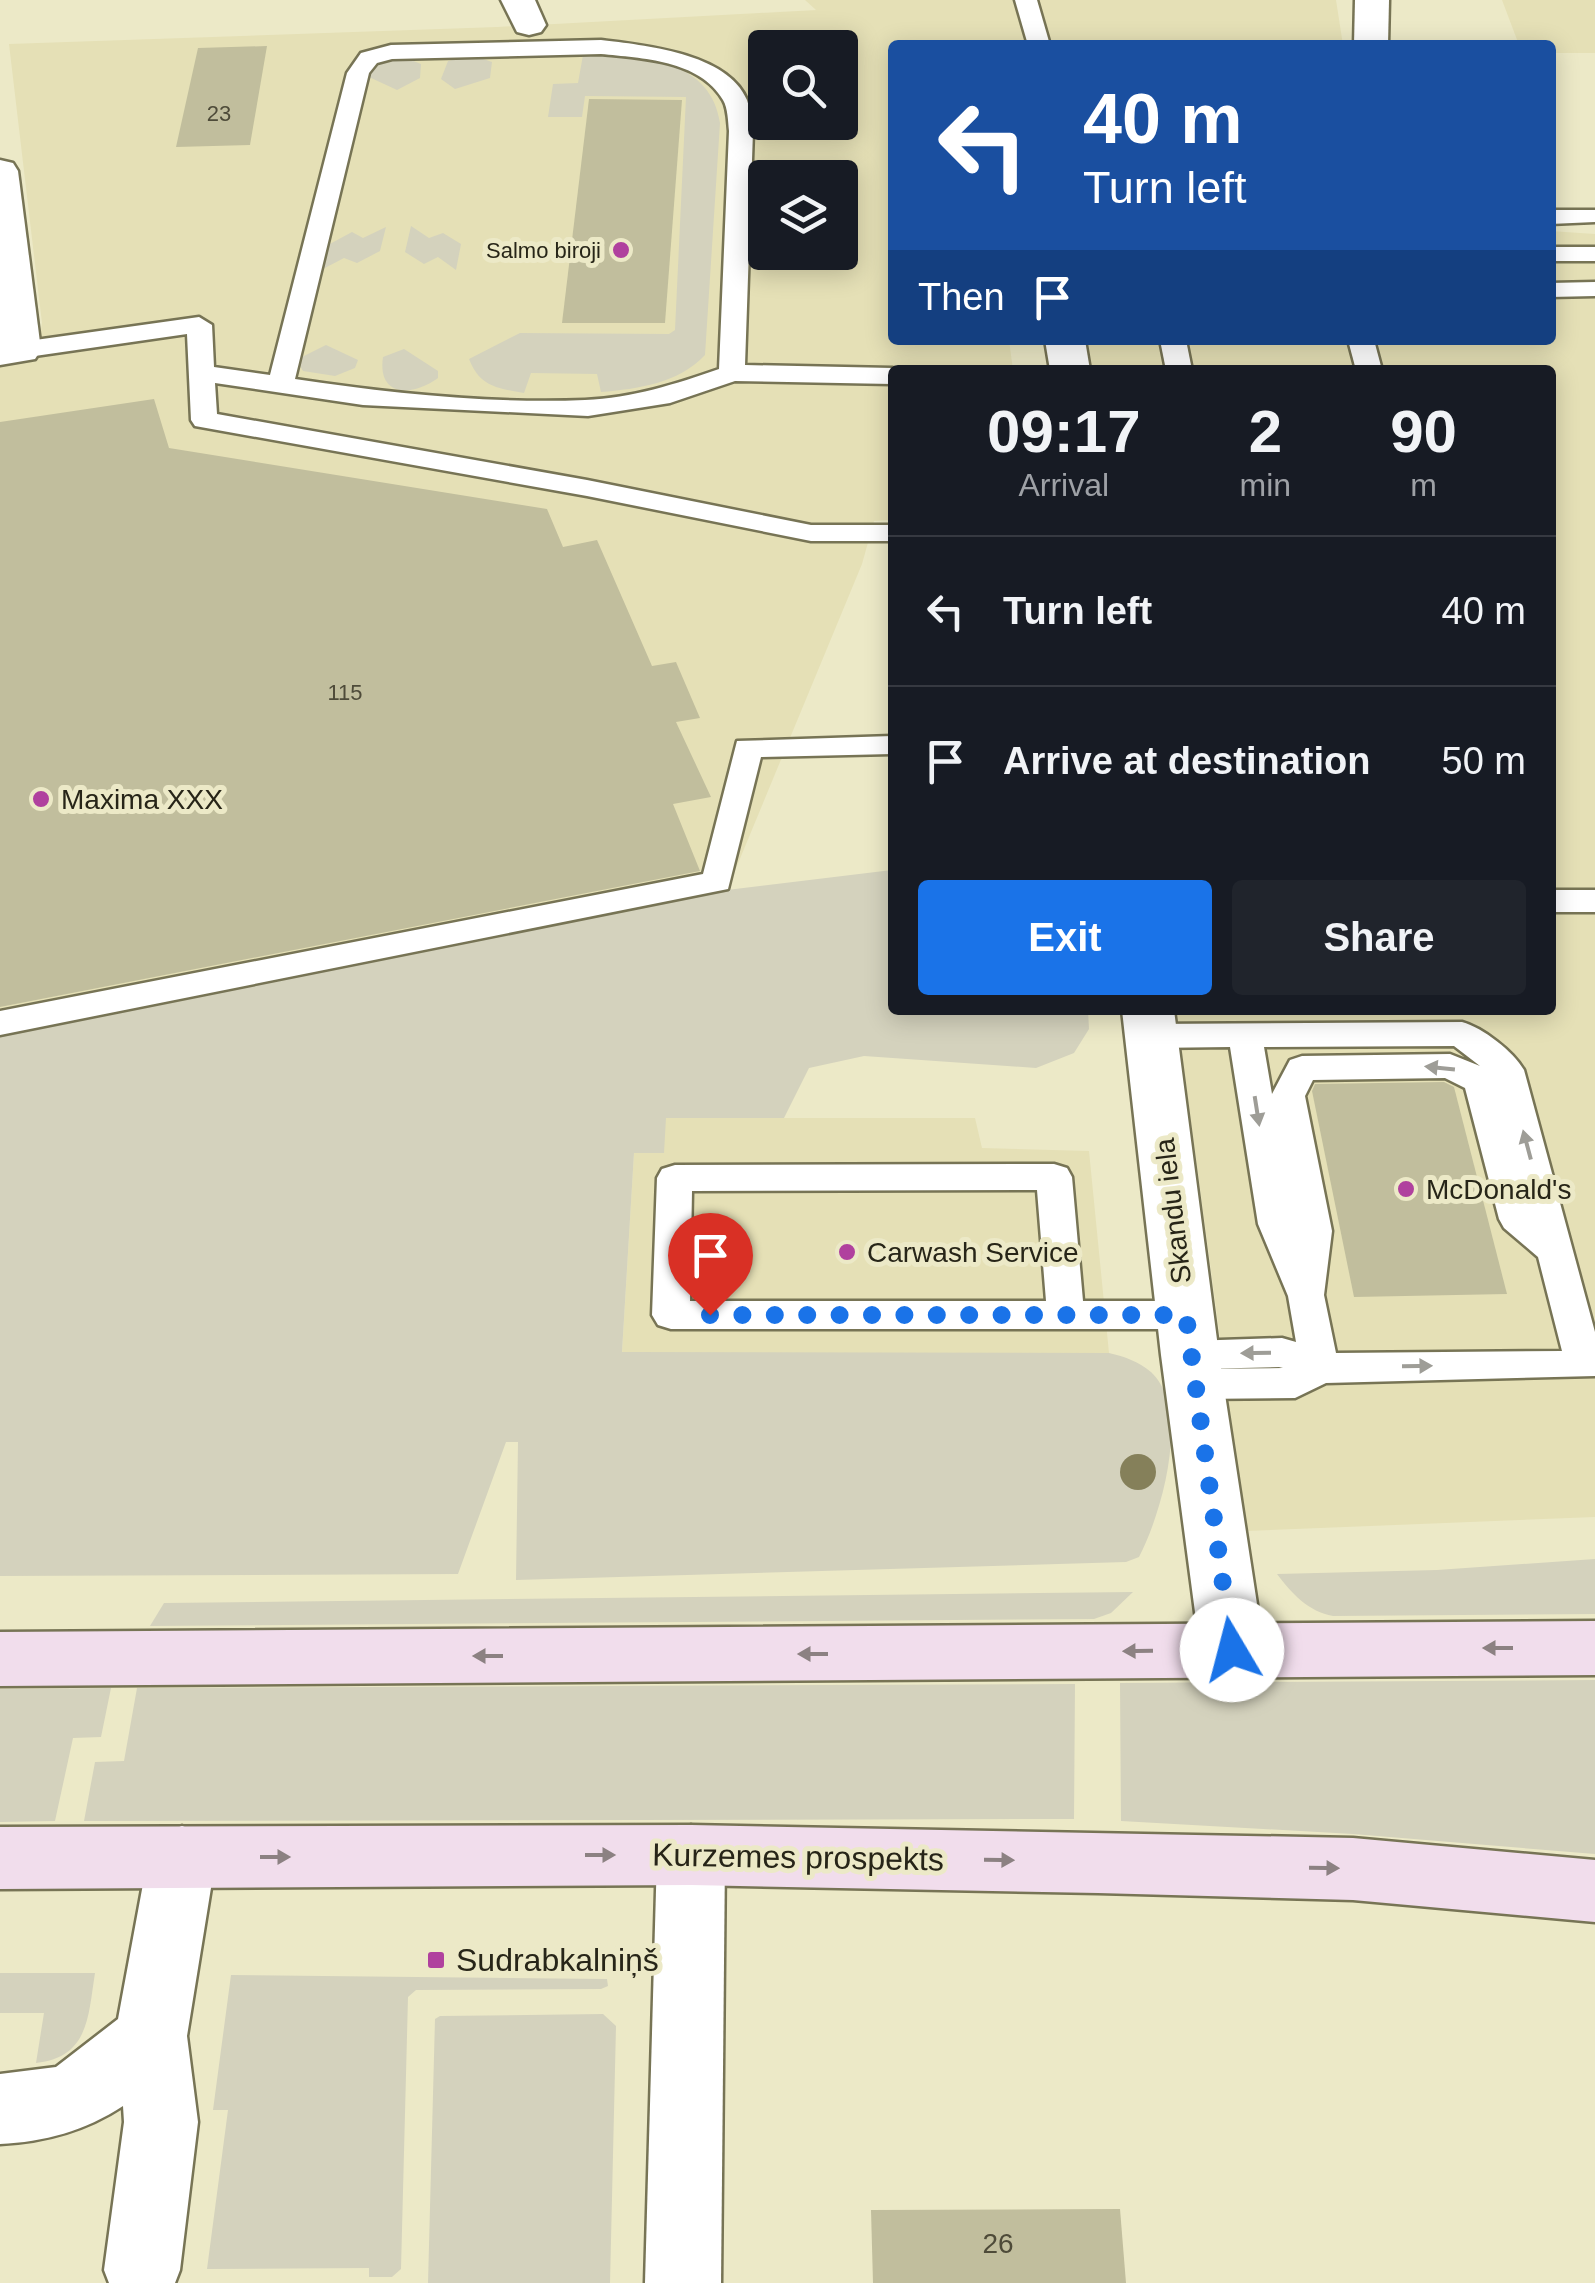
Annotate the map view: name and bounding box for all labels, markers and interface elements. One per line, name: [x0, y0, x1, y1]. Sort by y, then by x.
map controls: [748, 30, 858, 270]
button: search: [748, 30, 858, 140]
icon: left: [918, 80, 1048, 210]
text: 40 m: [1083, 80, 1243, 158]
house number: 23: [207, 101, 231, 126]
button: layers: [748, 160, 858, 270]
text: Turn left: [1083, 162, 1246, 213]
place label: Salmo biroji: [486, 238, 601, 263]
marker: Salmo biroji: [610, 239, 632, 261]
icon: arrive: [1025, 270, 1080, 325]
text: Then: [918, 276, 1005, 318]
text: 09:17: [987, 398, 1141, 465]
text: 2: [1249, 398, 1282, 465]
text: 90: [1390, 398, 1457, 465]
text: Arrival: [1018, 467, 1109, 503]
text: min: [1240, 467, 1291, 503]
text: m: [1410, 467, 1437, 503]
icon: left: [918, 584, 973, 639]
text: Turn left: [1003, 590, 1152, 632]
text: 40 m: [1442, 590, 1526, 632]
house number: 115: [327, 680, 363, 705]
icon: arrive: [918, 734, 973, 789]
text: Arrive at destination: [1003, 740, 1370, 782]
text: 50 m: [1442, 740, 1526, 782]
place label: Maxima XXX: [61, 784, 223, 815]
marker: Maxima XXX: [30, 788, 52, 810]
button: Exit: [918, 880, 1212, 995]
button: Share: [1232, 880, 1526, 995]
one-way arrow: [1424, 1060, 1455, 1076]
one-way arrow: [1250, 1096, 1266, 1127]
one-way arrow: [1519, 1129, 1535, 1160]
street label: Skandu iela: [1149, 1136, 1197, 1286]
place label: McDonald's: [1426, 1174, 1571, 1205]
marker: McDonald's: [1395, 1178, 1417, 1200]
pin: [668, 1213, 753, 1316]
icon: arrive: [683, 1228, 738, 1283]
place label: Carwash Service: [867, 1237, 1079, 1268]
marker: Carwash Service: [836, 1241, 858, 1263]
one-way arrow: [1240, 1346, 1272, 1362]
one-way arrow: [1402, 1358, 1434, 1374]
position arrow: [1180, 1598, 1284, 1702]
one-way arrow: [1481, 1641, 1513, 1657]
one-way arrow: [1121, 1643, 1153, 1659]
one-way arrow: [796, 1646, 828, 1662]
one-way arrow: [471, 1649, 503, 1665]
street label: Kurzemes prospekts: [652, 1836, 944, 1878]
one-way arrow: [585, 1847, 617, 1863]
one-way arrow: [260, 1849, 292, 1865]
one-way arrow: [983, 1853, 1015, 1869]
one-way arrow: [1308, 1860, 1340, 1876]
place label: Sudrabkalniņš: [456, 1942, 659, 1978]
marker: Sudrabkalniņš: [425, 1949, 447, 1971]
house number: 26: [982, 2228, 1014, 2259]

